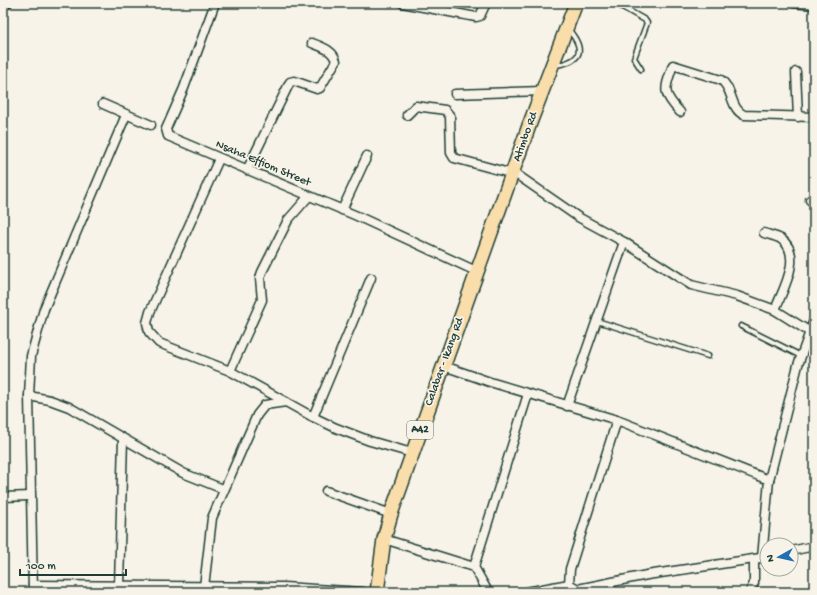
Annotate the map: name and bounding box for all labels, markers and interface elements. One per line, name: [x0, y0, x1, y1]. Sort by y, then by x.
street label: Atimbo Rd: [511, 109, 542, 164]
street label: Nsaha Effiom Street: [213, 138, 314, 191]
street label: Calabar - Ikang Rd: [423, 315, 468, 408]
road number: A42: [407, 421, 433, 439]
north arrow: [759, 537, 799, 577]
scale bar: [20, 551, 126, 577]
text: N: [765, 554, 778, 563]
text: 100 m: [25, 560, 56, 574]

